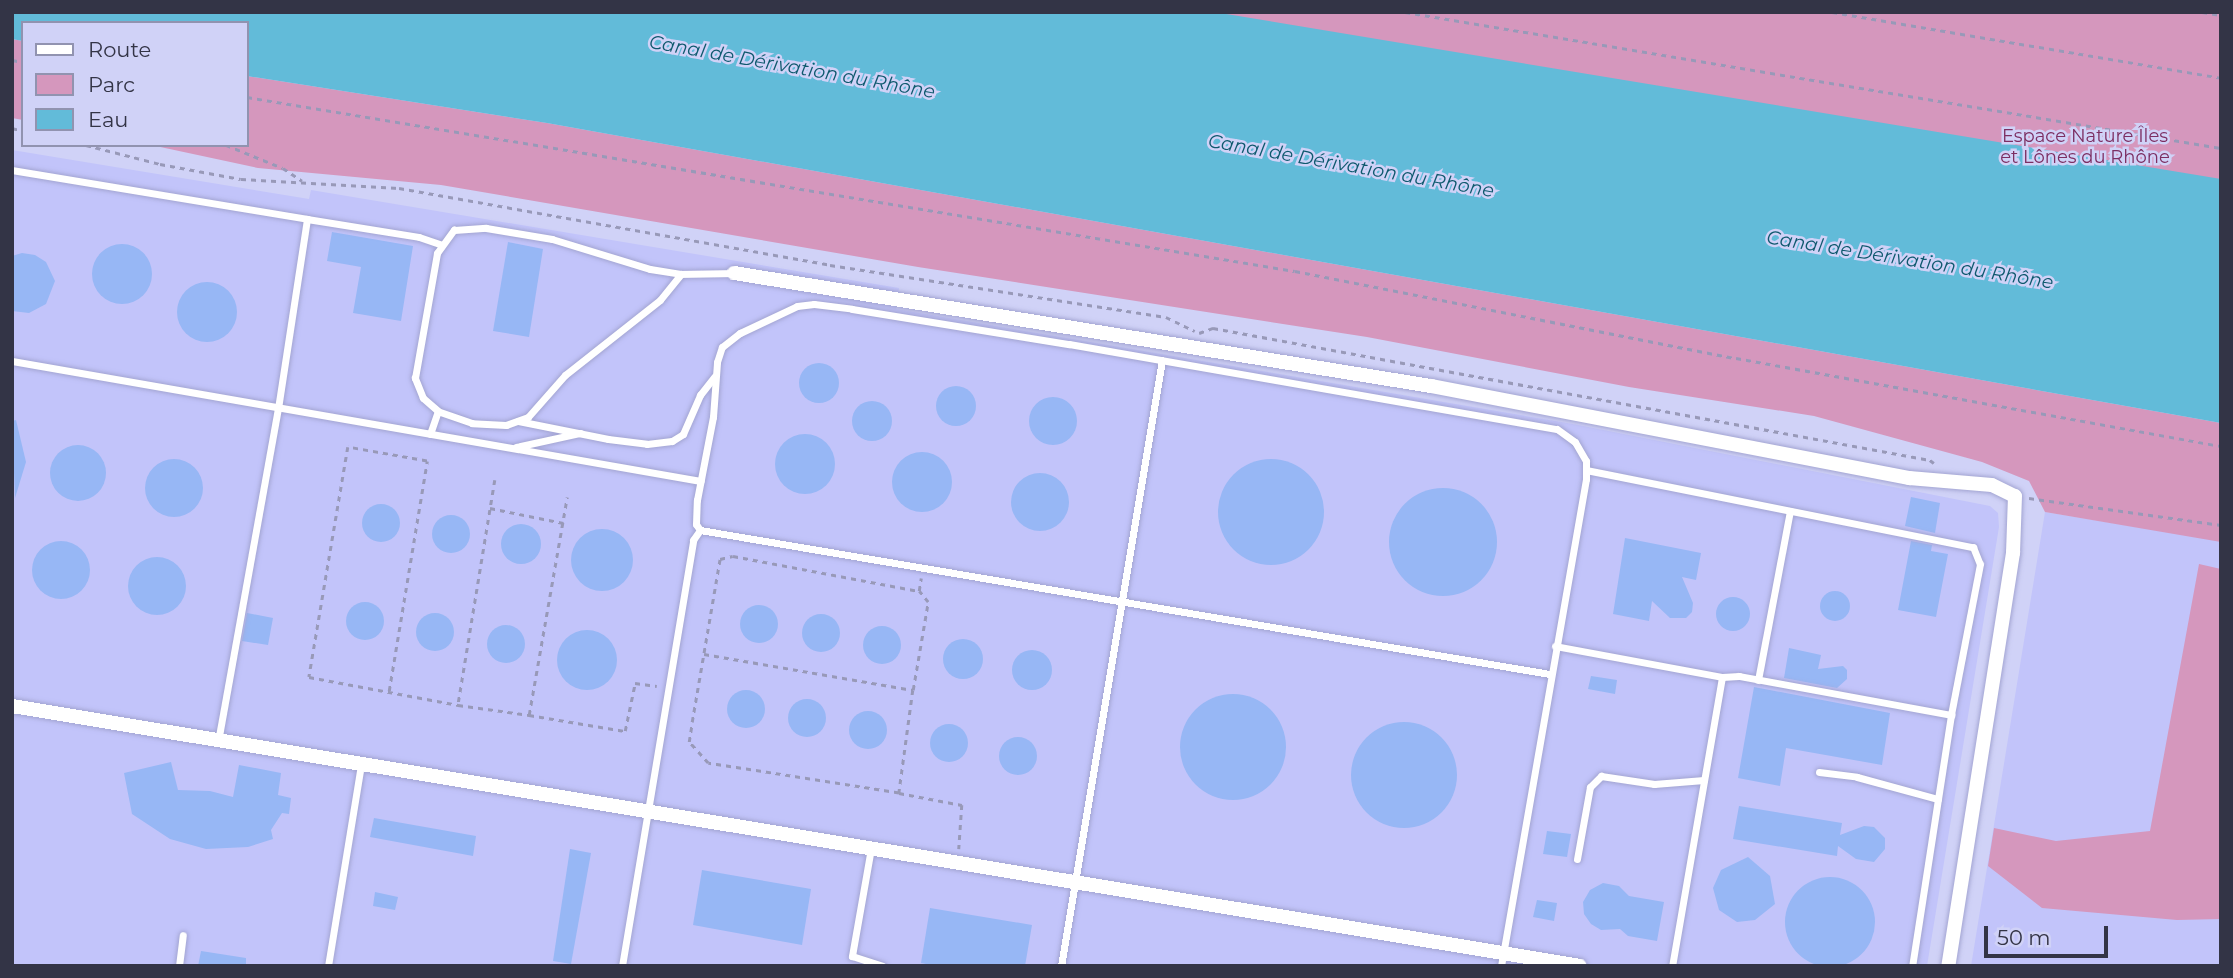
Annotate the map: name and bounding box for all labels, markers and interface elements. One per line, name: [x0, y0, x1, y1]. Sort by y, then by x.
legend: [21, 21, 248, 147]
water label: Canal de Dérivation du Rhône: [647, 31, 937, 103]
text: Route: [88, 37, 151, 62]
text: Parc: [88, 72, 135, 97]
text: Eau: [88, 107, 128, 132]
park label: Espace Nature Îles et Lônes du Rhône: [2000, 126, 2170, 168]
water label: Canal de Dérivation du Rhône: [1206, 130, 1496, 202]
water label: Canal de Dérivation du Rhône: [1765, 226, 2055, 294]
scale bar: [1988, 912, 2112, 956]
text: 50 m: [1997, 925, 2051, 950]

